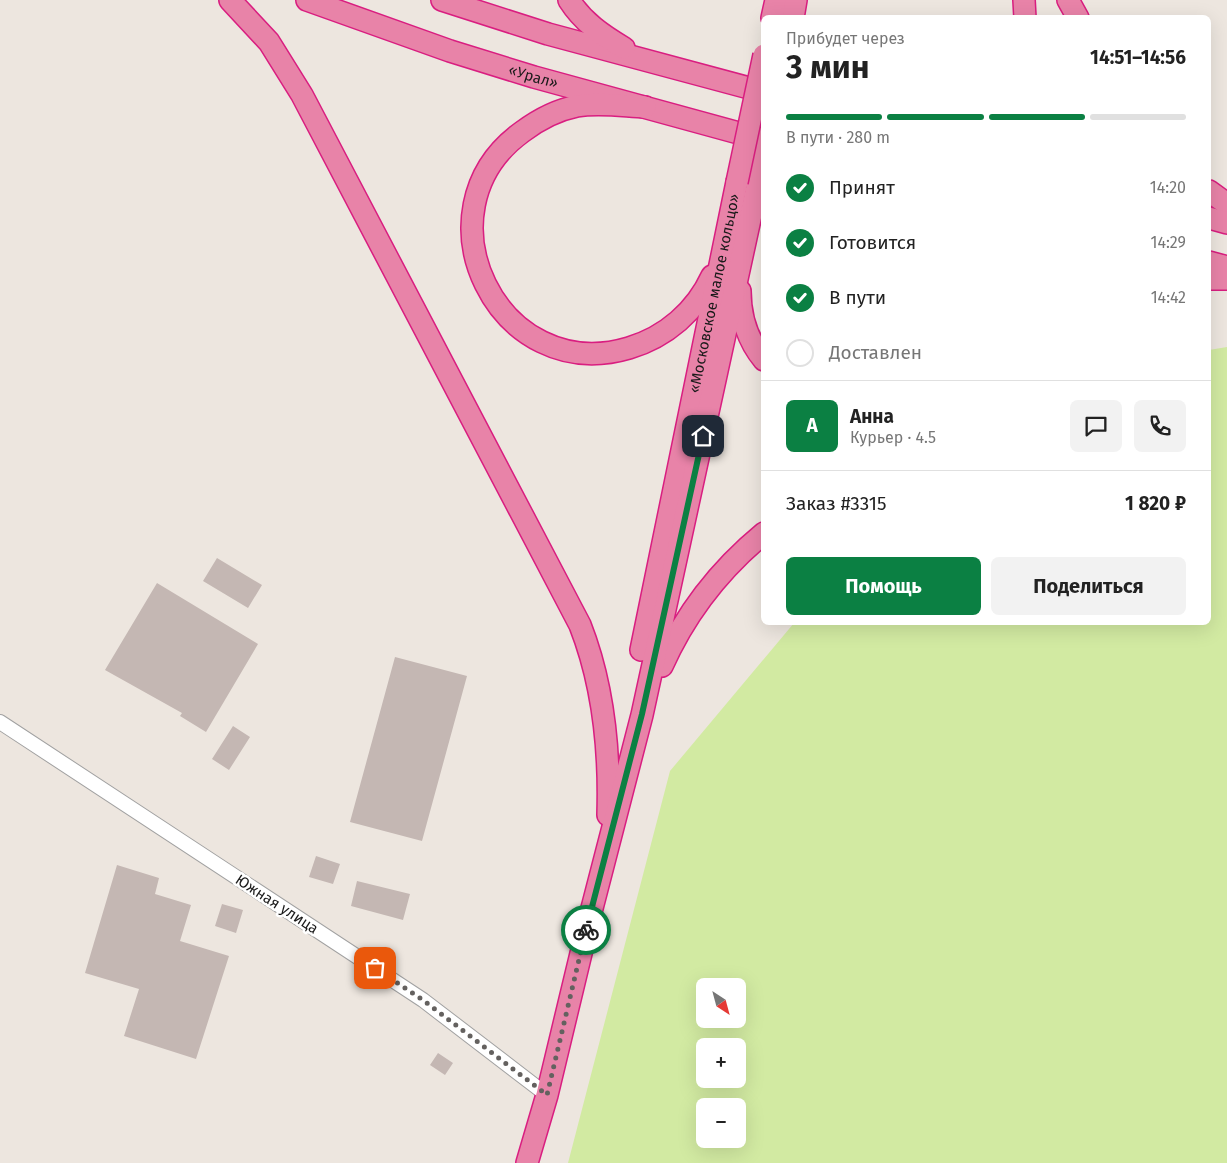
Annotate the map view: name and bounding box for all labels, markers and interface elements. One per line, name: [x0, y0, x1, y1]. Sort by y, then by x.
text: Прибудет через: [786, 29, 905, 48]
text: 14:51–14:56: [1090, 46, 1186, 69]
text: 3 мин: [786, 48, 869, 86]
street label: «Урал»: [506, 61, 560, 92]
text: В пути · 280 m: [786, 128, 890, 147]
icon: check: [786, 174, 814, 202]
text: Принят: [829, 176, 895, 199]
text: 14:20: [1150, 178, 1186, 197]
street label: «Московское малое кольцо»: [685, 192, 743, 395]
icon: check: [786, 229, 814, 257]
text: Готовится: [829, 231, 916, 254]
text: 14:29: [1151, 233, 1186, 252]
icon: check: [786, 284, 814, 312]
text: В пути: [829, 286, 886, 309]
text: 14:42: [1151, 288, 1186, 307]
text: Доставлен: [829, 341, 922, 364]
button: chat: [1070, 400, 1122, 452]
button: phone: [1134, 400, 1186, 452]
text: Анна: [850, 405, 894, 428]
text: А: [806, 414, 818, 437]
pin: [682, 415, 724, 457]
icon: home: [689, 422, 717, 450]
text: Курьер · 4.5: [850, 428, 936, 447]
text: Заказ #3315: [786, 492, 887, 515]
text: 1 820 ₽: [1125, 492, 1186, 515]
button: Помощь: [786, 557, 981, 615]
button: Поделиться: [991, 557, 1186, 615]
street label: Южная улица: [232, 871, 322, 937]
courier: [561, 905, 611, 955]
icon: bike: [572, 916, 600, 944]
pin: [354, 947, 396, 989]
icon: bag: [361, 954, 389, 982]
north arrow: [696, 978, 746, 1028]
map controls: [696, 978, 746, 1148]
button: +: [696, 1038, 746, 1088]
button: −: [696, 1098, 746, 1148]

